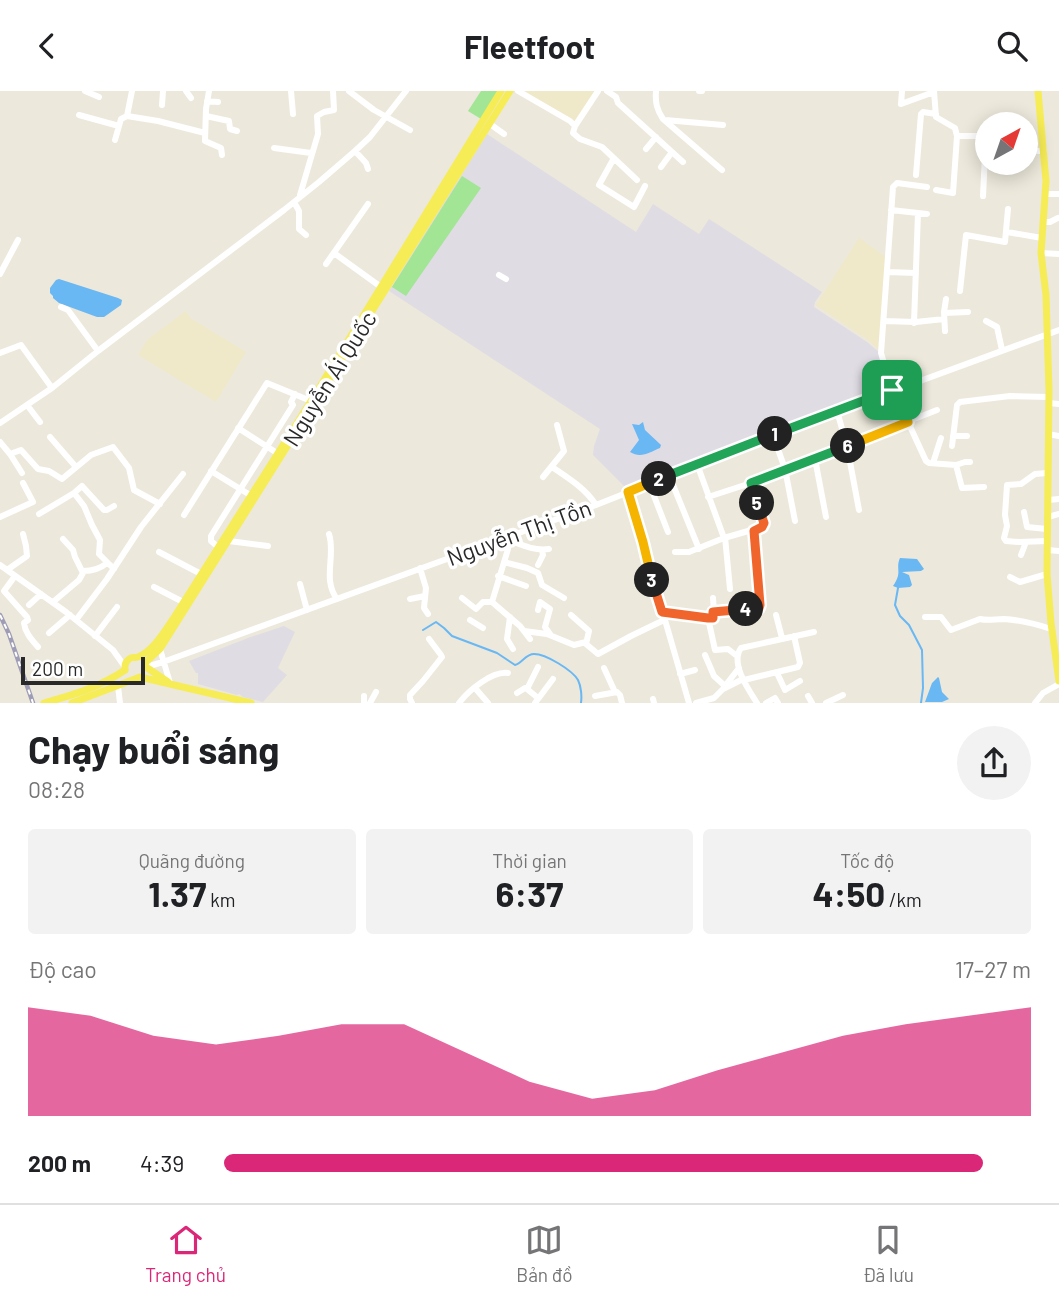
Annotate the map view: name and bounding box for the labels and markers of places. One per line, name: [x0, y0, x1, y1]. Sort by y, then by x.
pin: [862, 360, 922, 420]
pin: 1: [758, 417, 792, 451]
pin: 6: [830, 429, 866, 463]
pin: 2: [642, 461, 676, 497]
pin: 5: [740, 485, 774, 521]
pin: 3: [634, 563, 670, 597]
pin: 4: [728, 591, 764, 627]

